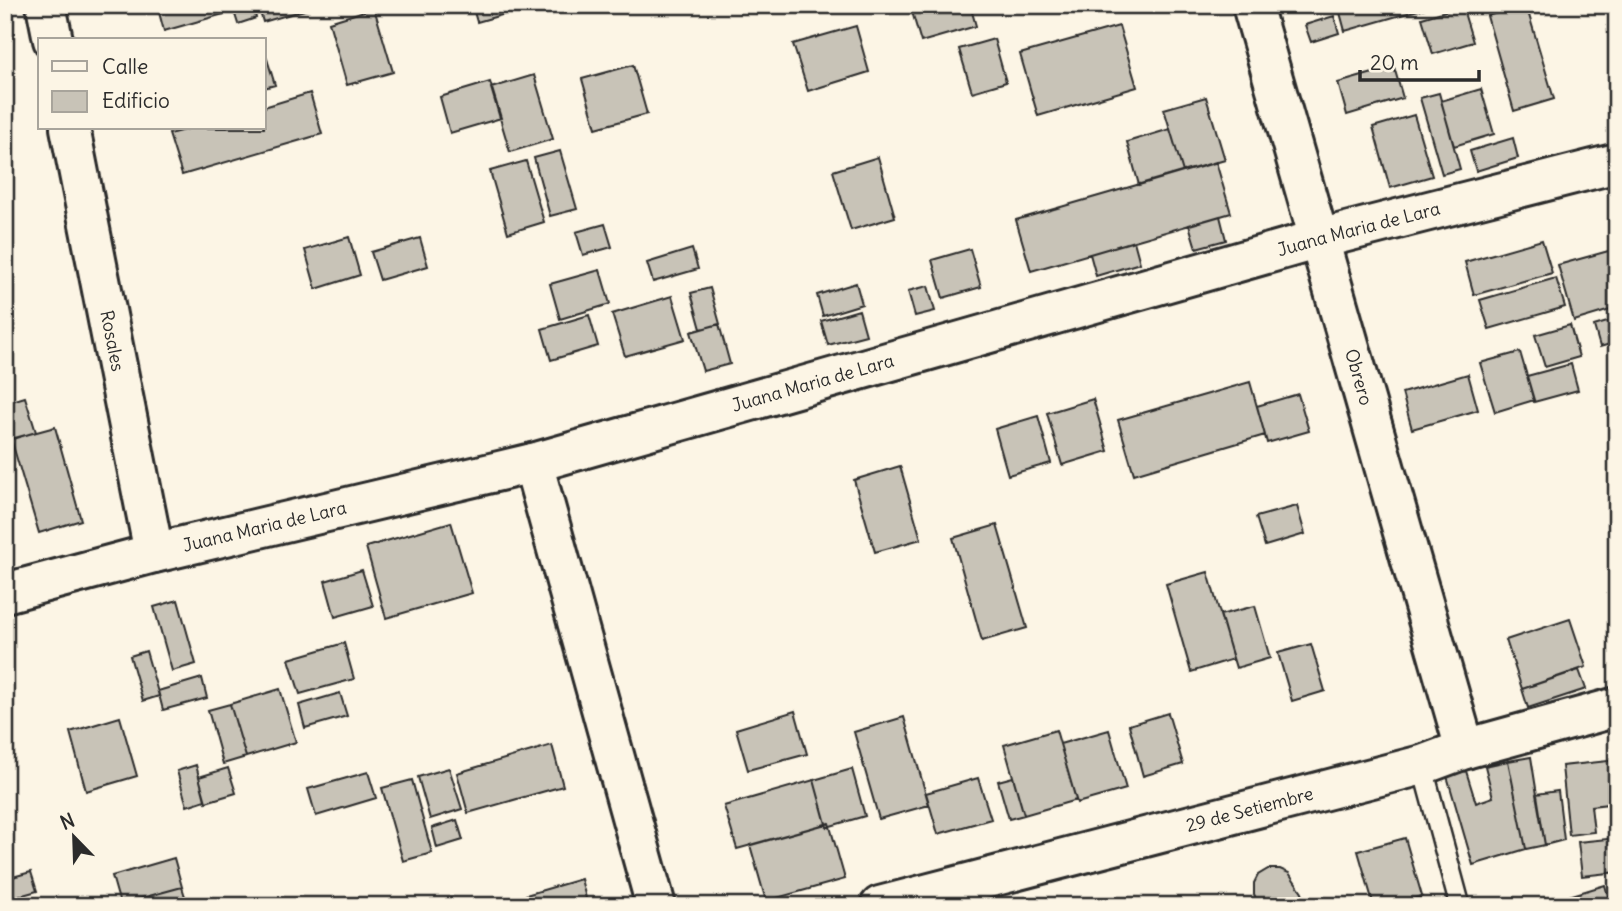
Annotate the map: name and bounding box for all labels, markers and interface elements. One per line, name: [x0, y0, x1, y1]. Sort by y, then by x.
legend: [38, 38, 266, 130]
scale bar: [1360, 38, 1478, 82]
text: 20 m: [1370, 49, 1419, 76]
text: Calle: [102, 53, 148, 80]
text: Edificio: [102, 87, 170, 114]
street label: Juana Maria de Lara: [1274, 197, 1443, 261]
street label: Rosales: [95, 308, 130, 373]
street label: Obrero: [1340, 346, 1378, 408]
street label: Juana Maria de Lara: [729, 349, 897, 417]
street label: Juana Maria de Lara: [180, 496, 349, 557]
street label: 29 de Setiembre: [1183, 782, 1316, 837]
north arrow: [38, 802, 108, 872]
text: N: [57, 808, 78, 835]

